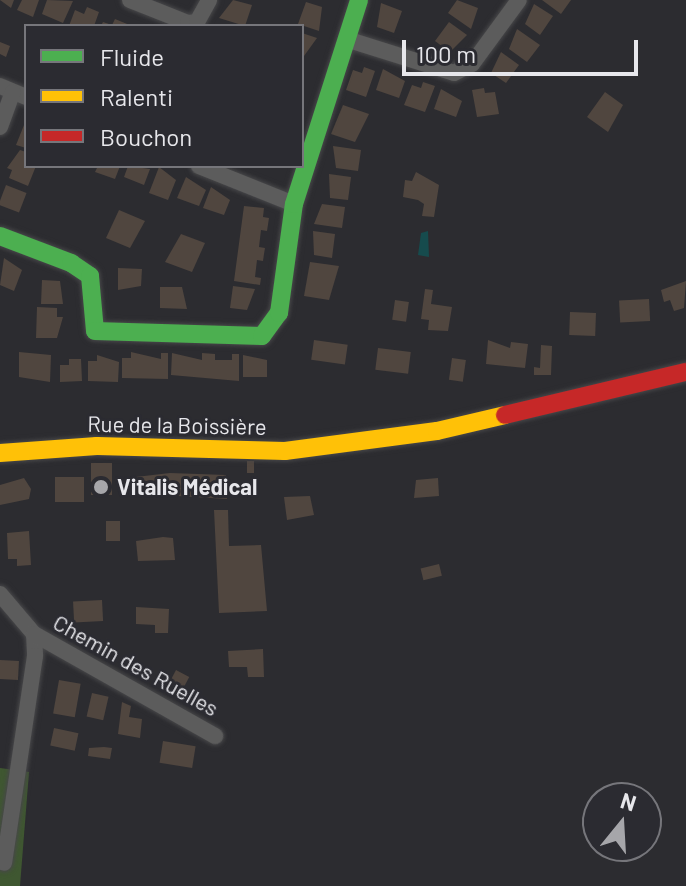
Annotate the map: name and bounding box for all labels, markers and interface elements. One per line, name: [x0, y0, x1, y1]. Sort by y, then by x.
legend: [24, 24, 304, 168]
scale bar: [406, 24, 642, 74]
text: 100 m: [416, 39, 476, 68]
text: Fluide: [100, 42, 164, 71]
text: Ralenti: [100, 82, 173, 111]
text: Bouchon: [100, 122, 192, 151]
street label: Rue de la Boissière: [87, 410, 267, 440]
place label: Vitalis Médical: [117, 474, 257, 500]
marker: Vitalis Médical: [92, 478, 110, 496]
street label: Chemin des Ruelles: [49, 609, 223, 721]
north arrow: [582, 782, 662, 862]
text: N: [618, 786, 640, 816]

